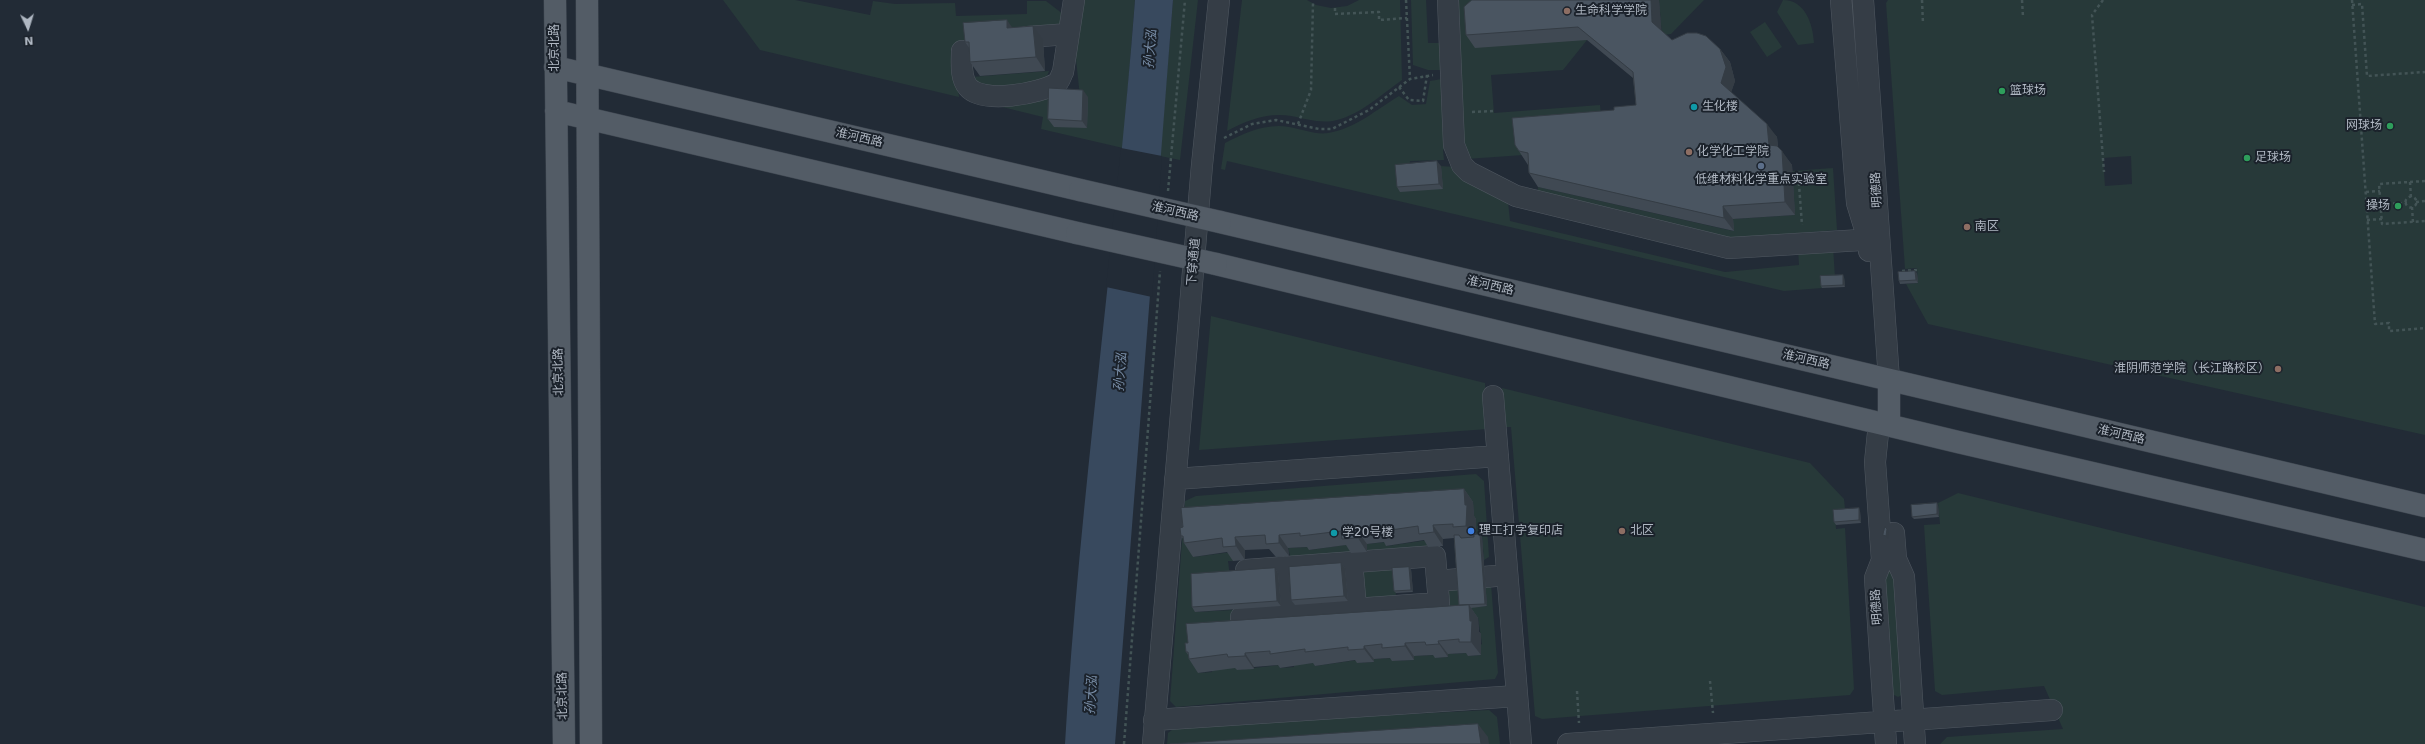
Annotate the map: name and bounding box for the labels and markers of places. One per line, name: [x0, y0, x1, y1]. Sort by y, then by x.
place label: 生命科学学院: [1575, 4, 1647, 18]
marker: 生命科学学院: [1562, 6, 1572, 16]
place label: 篮球场: [2010, 84, 2046, 98]
marker: 篮球场: [1997, 86, 2007, 96]
place label: 生化楼: [1702, 100, 1738, 114]
marker: 生化楼: [1689, 102, 1699, 112]
place label: 网球场: [2346, 119, 2382, 133]
marker: 网球场: [2385, 121, 2395, 131]
place label: 化学化工学院: [1697, 145, 1769, 159]
marker: 化学化工学院: [1684, 147, 1694, 157]
place label: 足球场: [2255, 151, 2291, 165]
marker: 足球场: [2242, 153, 2252, 163]
marker: 低维材料化学重点实验室: [1756, 161, 1766, 171]
place label: 低维材料化学重点实验室: [1695, 173, 1827, 187]
place label: 操场: [2366, 199, 2390, 213]
marker: 操场: [2393, 201, 2403, 211]
place label: 南区: [1975, 220, 1999, 234]
marker: 南区: [1962, 222, 1972, 232]
place label: 淮阴师范学院（长江路校区）: [2114, 362, 2270, 376]
marker: 淮阴师范学院（长江路校区）: [2273, 364, 2283, 374]
place label: 理工打字复印店: [1479, 524, 1563, 538]
place label: 北区: [1630, 524, 1654, 538]
place label: 学20号楼: [1342, 526, 1393, 540]
marker: 理工打字复印店: [1466, 526, 1476, 536]
marker: 北区: [1617, 526, 1627, 536]
marker: 学20号楼: [1329, 528, 1339, 538]

